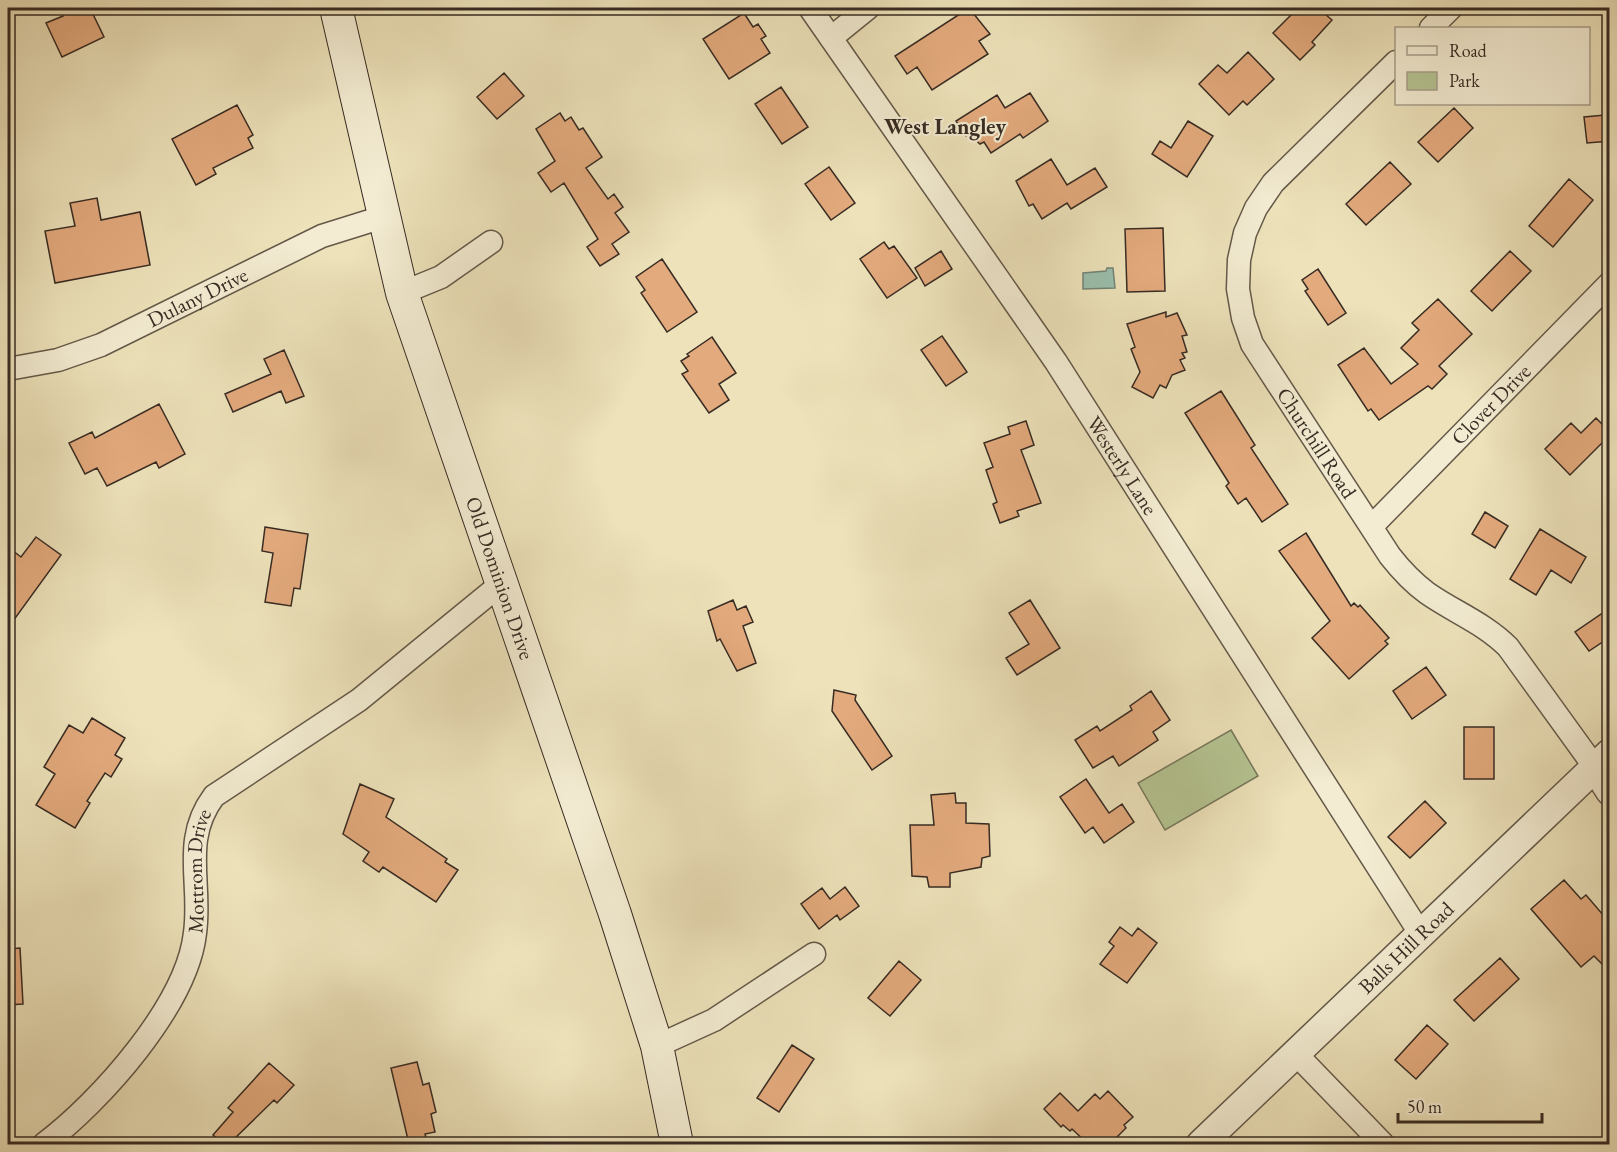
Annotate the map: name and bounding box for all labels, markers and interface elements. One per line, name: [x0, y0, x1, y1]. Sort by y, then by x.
legend: [1395, 27, 1590, 105]
text: Road: [1449, 39, 1488, 62]
text: Park: [1449, 69, 1480, 92]
district label: West Langley: [884, 112, 1006, 141]
street label: Dulany Drive: [143, 261, 252, 333]
street label: Clover Drive: [1445, 358, 1536, 450]
street label: Churchill Road: [1271, 382, 1363, 504]
street label: Westerly Lane: [1081, 411, 1164, 520]
street label: Old Dominion Drive: [460, 493, 541, 663]
street label: Mottrom Drive: [181, 804, 217, 934]
street label: Balls Hill Road: [1352, 895, 1460, 999]
scale bar: [1398, 1086, 1542, 1124]
text: 50 m: [1407, 1095, 1442, 1118]

